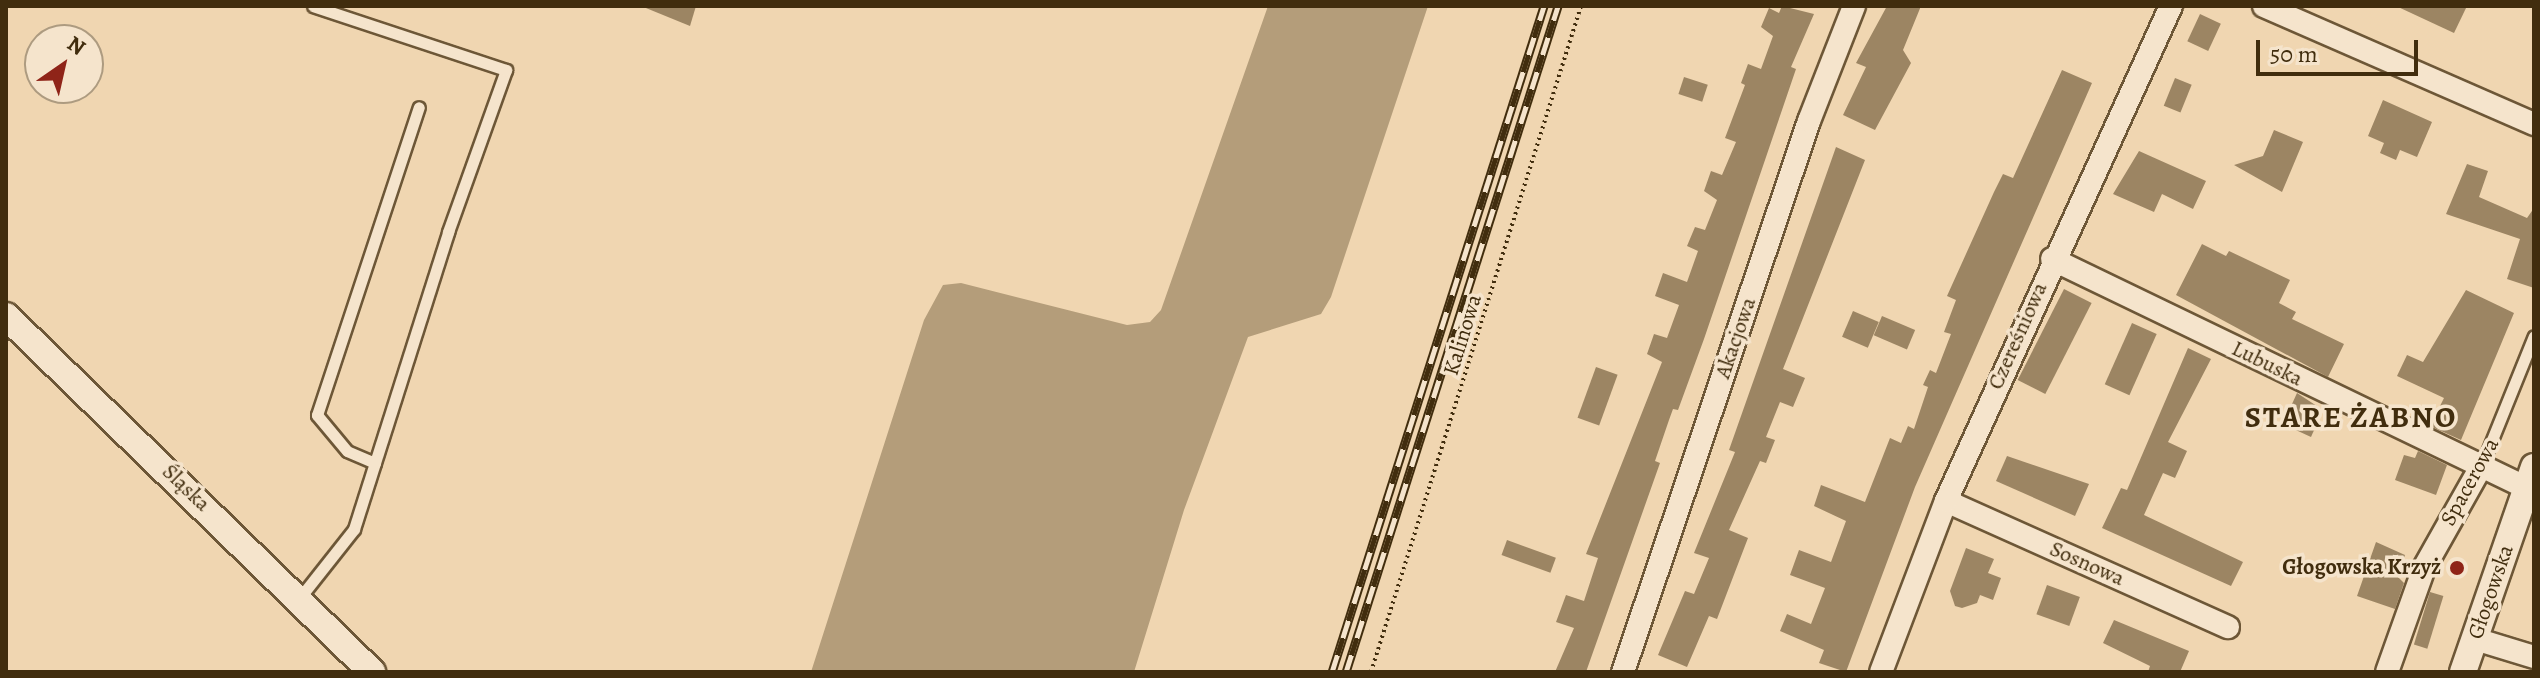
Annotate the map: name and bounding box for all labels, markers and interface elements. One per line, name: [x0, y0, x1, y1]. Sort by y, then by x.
north arrow: [24, 24, 104, 104]
scale bar: [2260, 24, 2422, 74]
text: N: [61, 29, 91, 63]
text: 50 m: [2270, 38, 2318, 70]
street label: Czereśniowa: [1983, 278, 2053, 394]
street label: Kalinowa: [1438, 291, 1488, 379]
street label: Akacjowa: [1710, 294, 1762, 382]
street label: Lubuska: [2227, 336, 2307, 392]
district label: STARE ŻABNO: [2245, 399, 2457, 435]
street label: Spacerowa: [2435, 433, 2505, 531]
street label: Śląska: [156, 459, 216, 517]
street label: Sosnowa: [2046, 536, 2128, 592]
street label: Głogowska: [2463, 541, 2519, 643]
place label: Głogowska Krzyż: [2282, 555, 2441, 581]
marker: Głogowska Krzyż: [2448, 559, 2466, 577]

